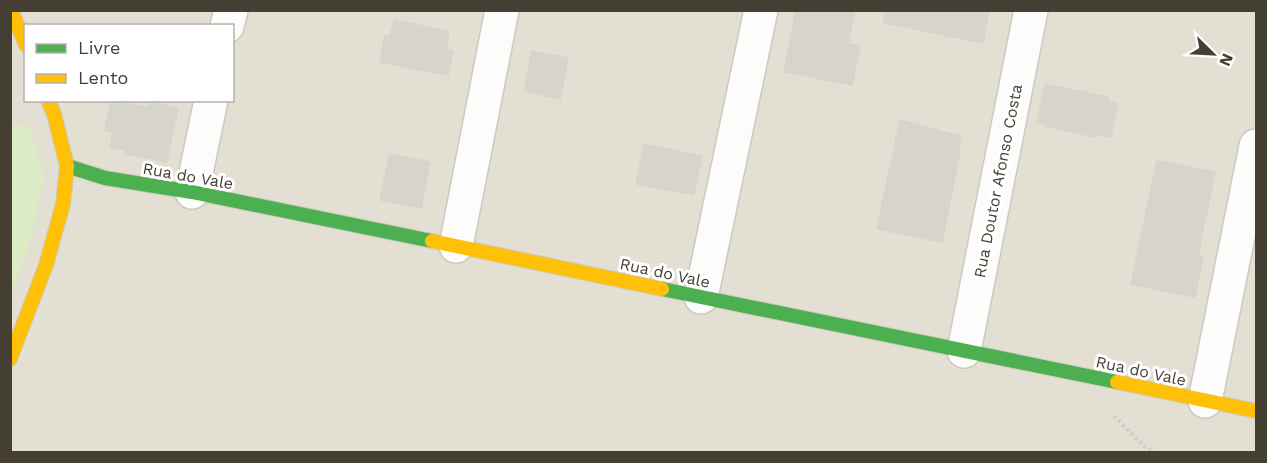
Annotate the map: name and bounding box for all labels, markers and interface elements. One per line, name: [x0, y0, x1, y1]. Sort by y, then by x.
legend: [24, 24, 234, 102]
north arrow: [1183, 24, 1243, 84]
text: Livre: [78, 37, 120, 58]
text: N: [1215, 51, 1237, 69]
text: Lento: [78, 67, 128, 88]
street label: Rua Doutor Afonso Costa: [970, 83, 1026, 279]
street label: Rua do Vale: [141, 159, 235, 193]
street label: Rua do Vale: [618, 254, 712, 292]
street label: Rua do Vale: [1094, 352, 1188, 390]

